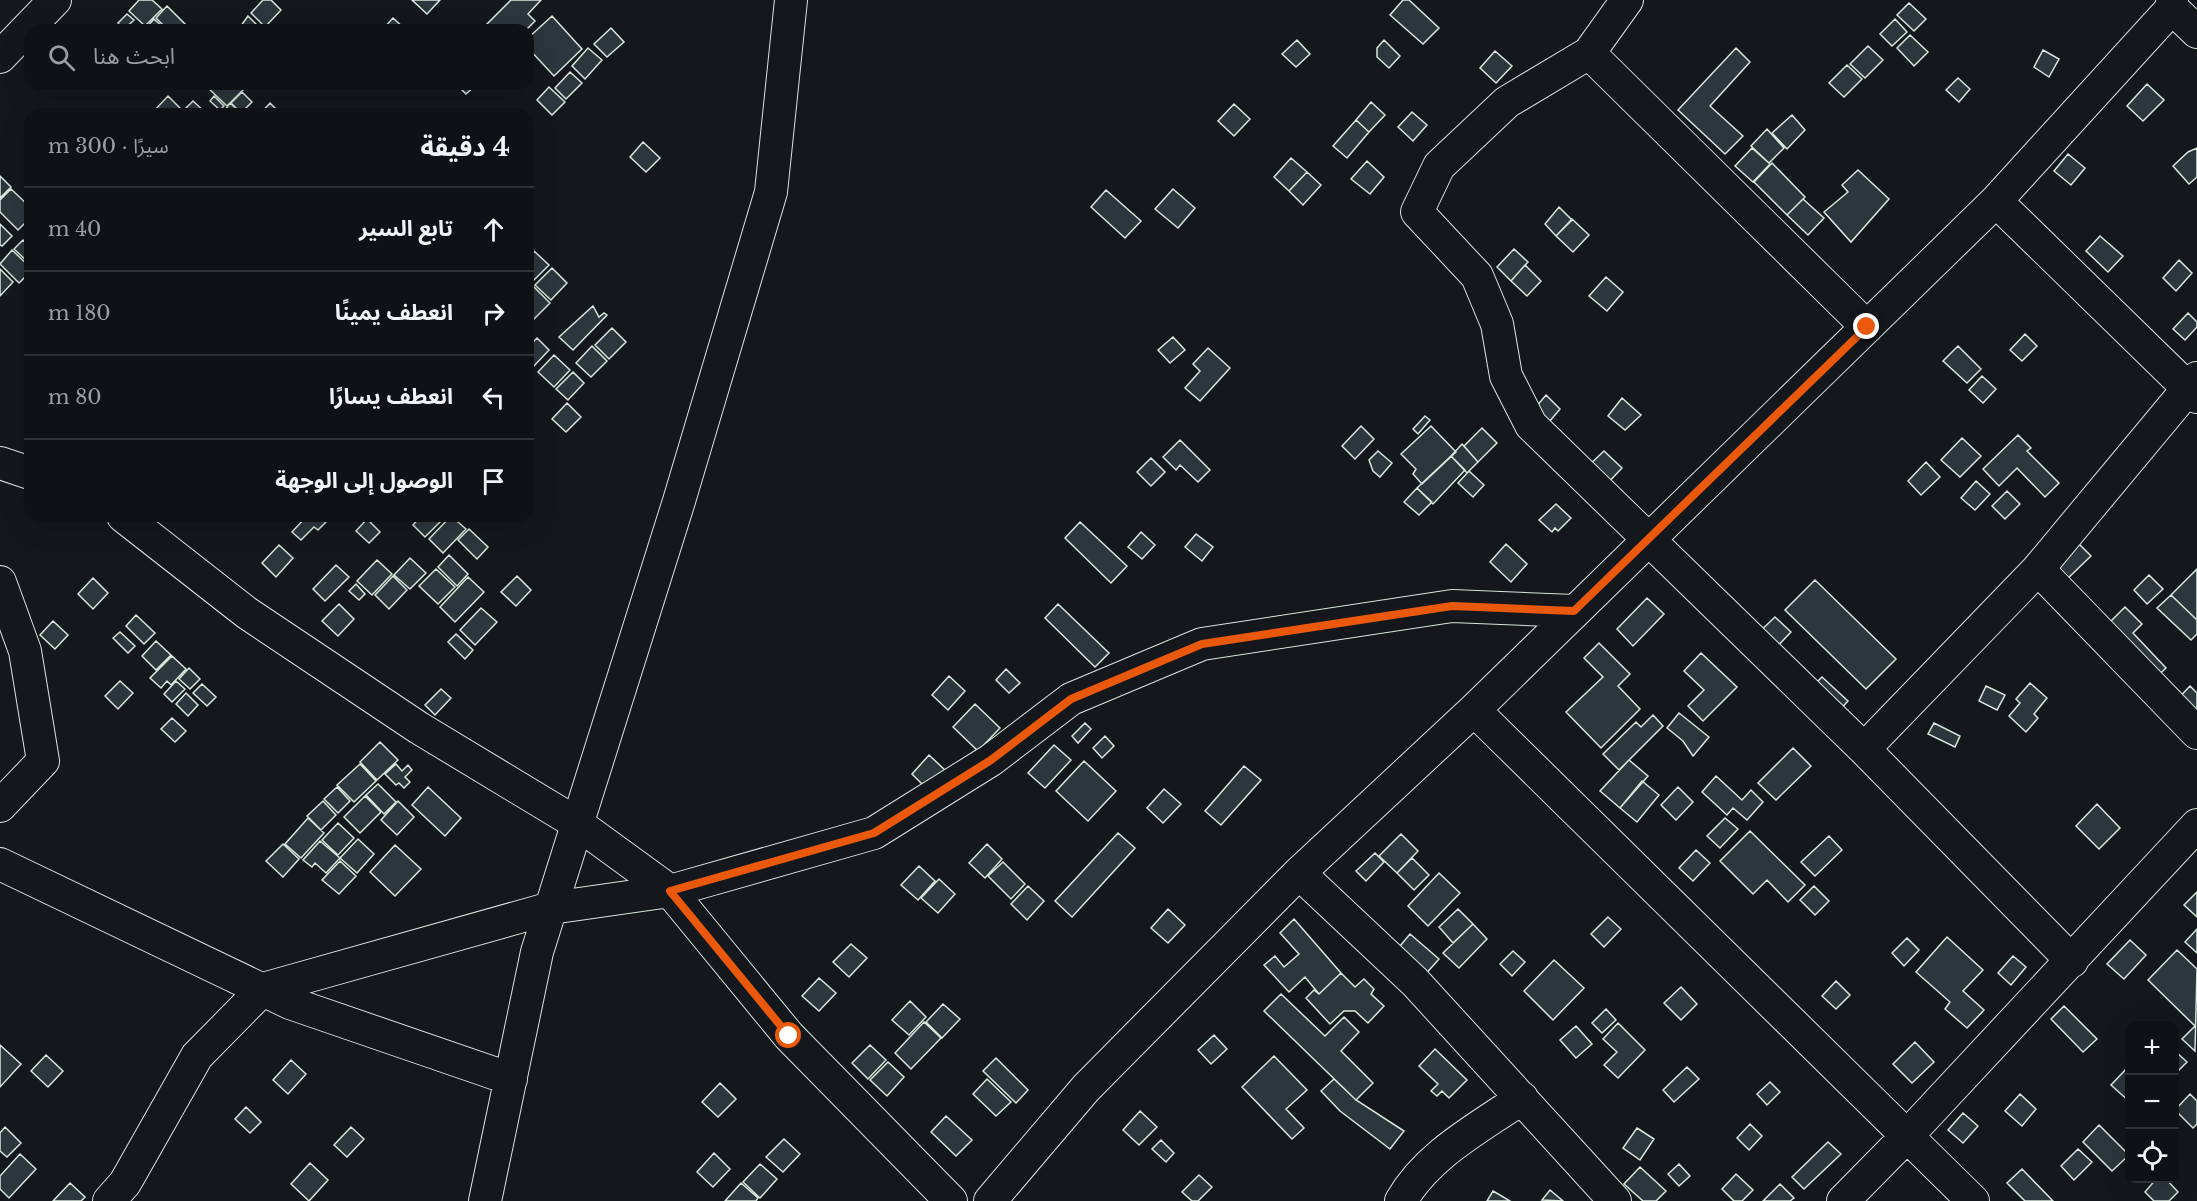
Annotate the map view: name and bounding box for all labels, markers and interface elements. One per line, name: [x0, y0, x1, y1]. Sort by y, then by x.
search box: [24, 24, 534, 90]
icon: search: [45, 41, 78, 74]
text: ابحث هنا: [93, 43, 175, 70]
text: 4 دقيقة: [420, 131, 510, 163]
text: سيرًا · 300 m: [48, 134, 169, 158]
icon: ahead: [477, 213, 510, 246]
text: تابع السير: [359, 215, 453, 242]
text: 40 m: [48, 217, 101, 241]
icon: right: [477, 297, 510, 330]
text: انعطف يمينًا: [335, 299, 453, 326]
text: 180 m: [48, 301, 111, 325]
route end: [1853, 313, 1879, 339]
icon: left: [477, 381, 510, 414]
text: انعطف يسارًا: [329, 383, 453, 410]
text: 80 m: [48, 385, 102, 409]
icon: arrive: [477, 465, 510, 498]
text: الوصول إلى الوجهة: [275, 467, 453, 494]
map controls: [2125, 1021, 2179, 1183]
button: +: [2125, 1021, 2179, 1075]
route start: [775, 1022, 801, 1048]
button: −: [2125, 1075, 2179, 1129]
button: locate: [2125, 1129, 2179, 1183]

